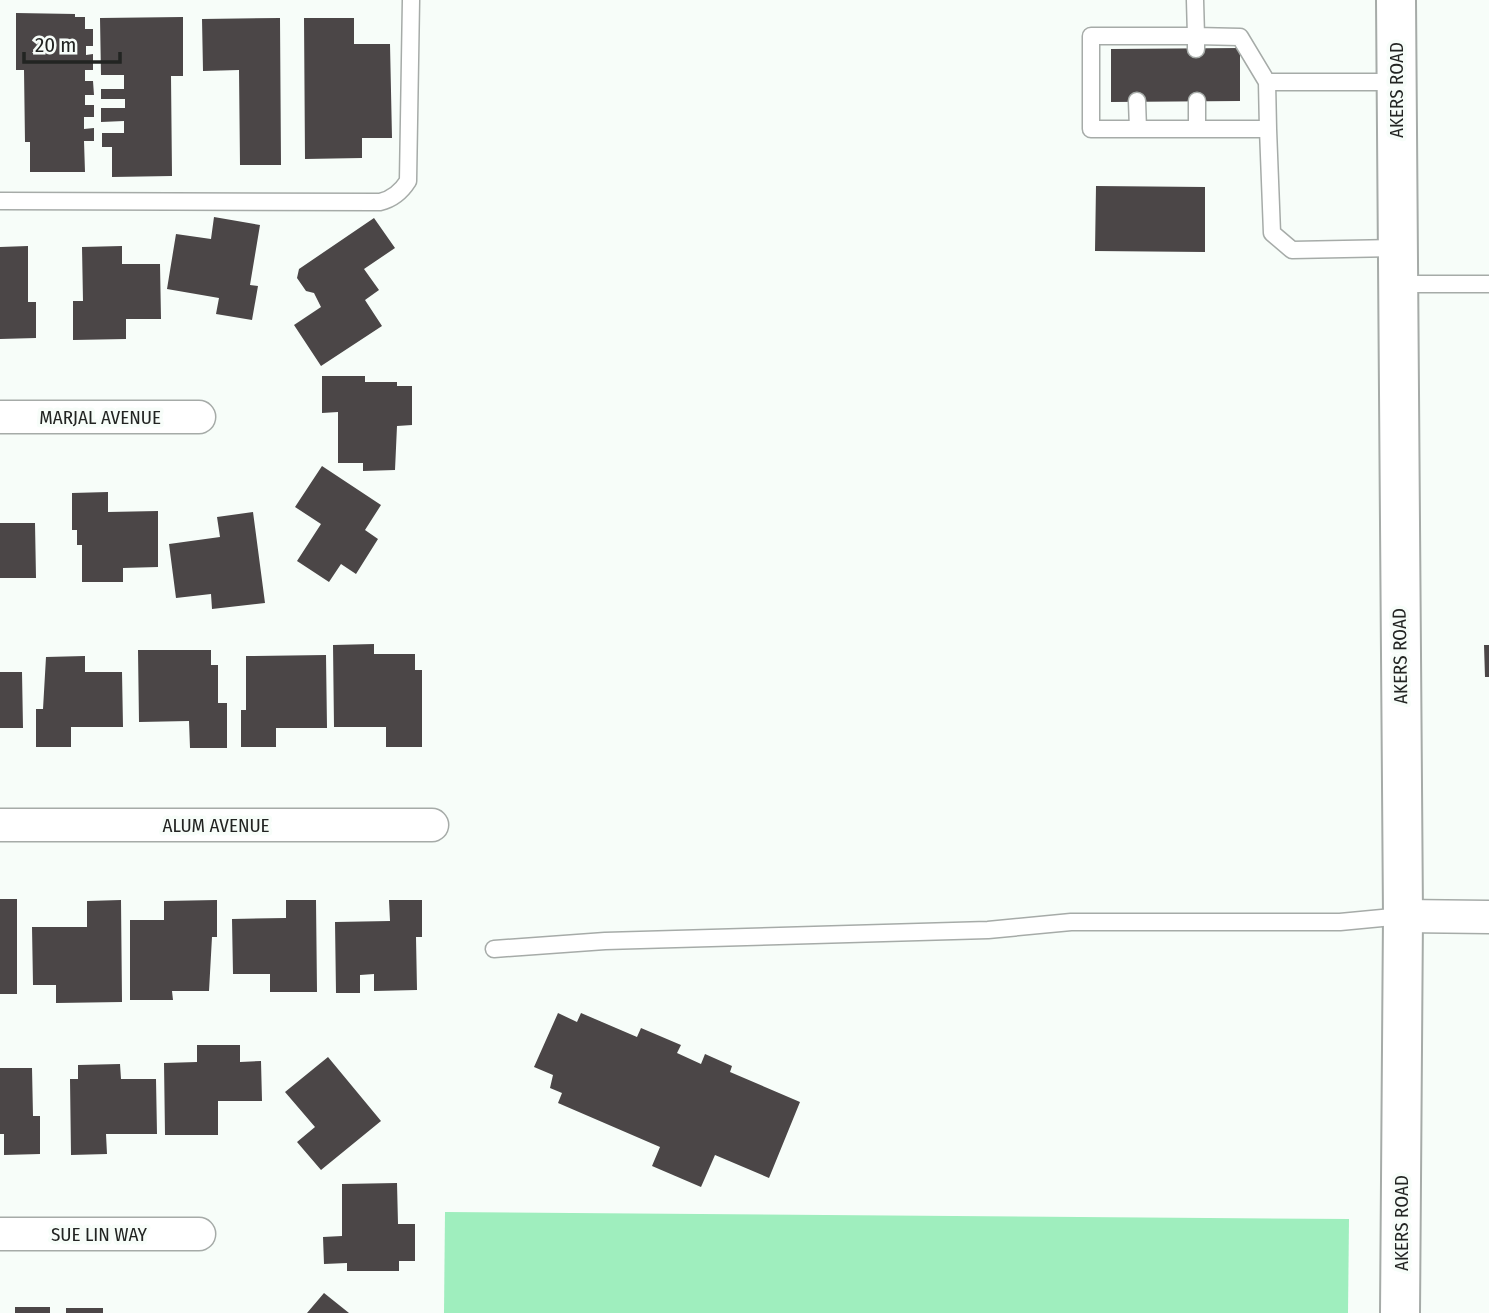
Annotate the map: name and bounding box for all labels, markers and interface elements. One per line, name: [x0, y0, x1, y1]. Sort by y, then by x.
scale bar: [24, 21, 121, 65]
text: 20 m: [35, 32, 76, 58]
street label: AKERS ROAD: [1385, 42, 1408, 138]
street label: MARJAL AVENUE: [39, 406, 161, 429]
street label: AKERS ROAD: [1388, 608, 1412, 704]
street label: ALUM AVENUE: [162, 814, 270, 837]
street label: AKERS ROAD: [1390, 1175, 1413, 1271]
street label: SUE LIN WAY: [51, 1223, 148, 1246]

